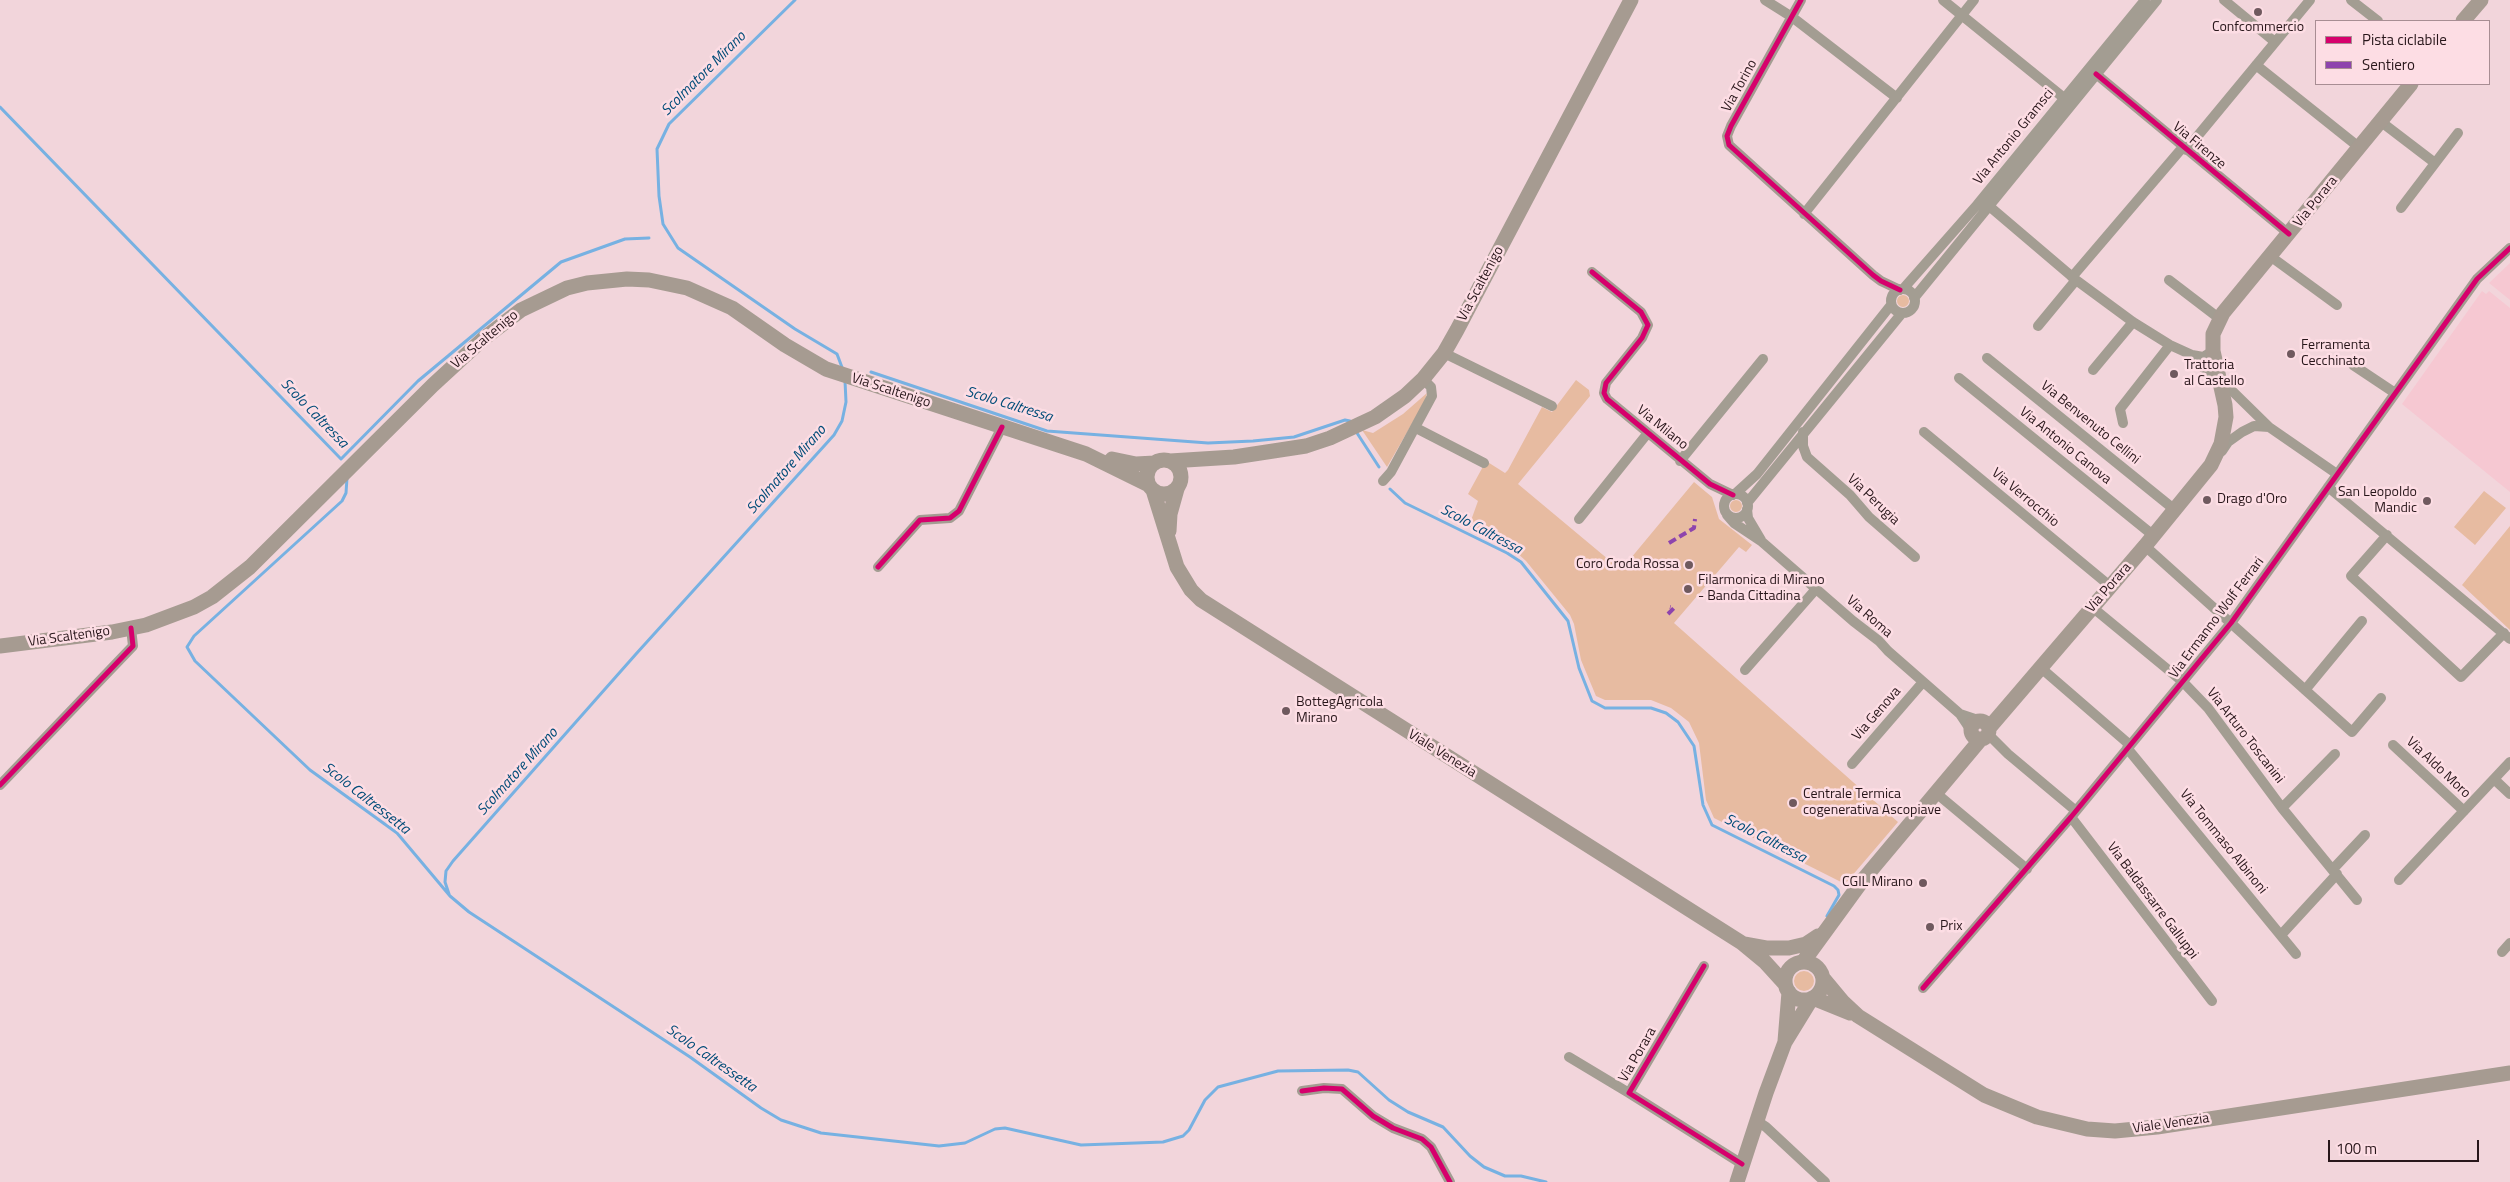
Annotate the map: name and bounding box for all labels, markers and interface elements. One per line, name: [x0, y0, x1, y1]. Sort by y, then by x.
marker: Confcommercio: [2252, 6, 2264, 18]
place label: Confcommercio: [2212, 20, 2304, 36]
legend: [2315, 20, 2490, 85]
water label: Scolmatore Mirano: [658, 28, 750, 120]
text: Pista ciclabile: [2362, 28, 2447, 51]
text: Sentiero: [2362, 53, 2415, 76]
street label: Via Torino: [1719, 57, 1761, 115]
street label: Via Antonio Gramsci: [1970, 86, 2058, 188]
street label: Via Firenze: [2169, 119, 2229, 173]
street label: Via Porara: [2290, 173, 2342, 231]
street label: Via Scaltenigo: [1454, 244, 1508, 324]
street label: Via Scaltenigo: [448, 307, 522, 373]
place label: Ferramenta Cecchinato: [2301, 338, 2370, 371]
marker: Ferramenta Cecchinato: [2285, 348, 2297, 360]
place label: Trattoria al Castello: [2184, 358, 2244, 391]
marker: Trattoria al Castello: [2168, 368, 2180, 380]
street label: Via Scaltenigo: [849, 370, 933, 412]
water label: Scolo Caltressa: [276, 376, 352, 452]
street label: Via Benvenuto Cellini: [2037, 378, 2143, 468]
water label: Scolo Caltressa: [964, 383, 1054, 427]
street label: Via Milano: [1633, 402, 1691, 454]
street label: Via Antonio Canova: [2016, 404, 2114, 488]
water label: Scolmatore Mirano: [744, 422, 830, 518]
street label: Via Verrocchio: [1988, 465, 2062, 531]
street label: Via Perugia: [1843, 471, 1903, 529]
place label: San Leopoldo Mandic: [2338, 485, 2417, 518]
place label: Drago d'Oro: [2217, 492, 2287, 508]
marker: Drago d'Oro: [2201, 494, 2213, 506]
marker: San Leopoldo Mandic: [2421, 495, 2433, 507]
water label: Scolo Caltressa: [1437, 501, 1525, 559]
street label: Via Ermanno Wolf Ferrari: [2166, 554, 2268, 682]
place label: Coro Croda Rossa: [1576, 557, 1679, 573]
marker: Coro Croda Rossa: [1683, 559, 1695, 571]
street label: Via Porara: [2083, 560, 2135, 616]
place label: Filarmonica di Mirano - Banda Cittadina: [1698, 573, 1825, 606]
marker: Filarmonica di Mirano - Banda Cittadina: [1682, 583, 1694, 595]
street label: Via Roma: [1842, 592, 1896, 642]
street label: Via Scaltenigo: [27, 623, 111, 651]
street label: Via Genova: [1849, 684, 1905, 744]
street label: Via Arturo Toscanini: [2203, 685, 2287, 787]
place label: BottegAgricola Mirano: [1296, 695, 1383, 728]
marker: BottegAgricola Mirano: [1280, 705, 1292, 717]
water label: Scolmatore Mirano: [474, 724, 562, 820]
street label: Viale Venezia: [1405, 726, 1479, 782]
street label: Via Aldo Moro: [2402, 734, 2474, 802]
water label: Scolo Caltressetta: [319, 759, 413, 839]
street label: Via Tommaso Albinoni: [2176, 786, 2270, 898]
place label: Centrale Termica cogenerativa Ascopiave: [1803, 787, 1941, 820]
marker: Centrale Termica cogenerativa Ascopiave: [1787, 797, 1799, 809]
water label: Scolo Caltressa: [1721, 811, 1809, 867]
street label: Via Baldassarre Galluppi: [2103, 839, 2201, 963]
place label: CGIL Mirano: [1842, 875, 1913, 891]
marker: CGIL Mirano: [1917, 877, 1929, 889]
place label: Prix: [1940, 919, 1963, 935]
marker: Prix: [1924, 921, 1936, 933]
water label: Scolo Caltressetta: [662, 1021, 760, 1097]
street label: Via Porara: [1616, 1025, 1660, 1085]
street label: Viale Venezia: [2131, 1110, 2211, 1138]
scale bar: [2330, 1130, 2481, 1162]
text: 100 m: [2336, 1137, 2377, 1160]

